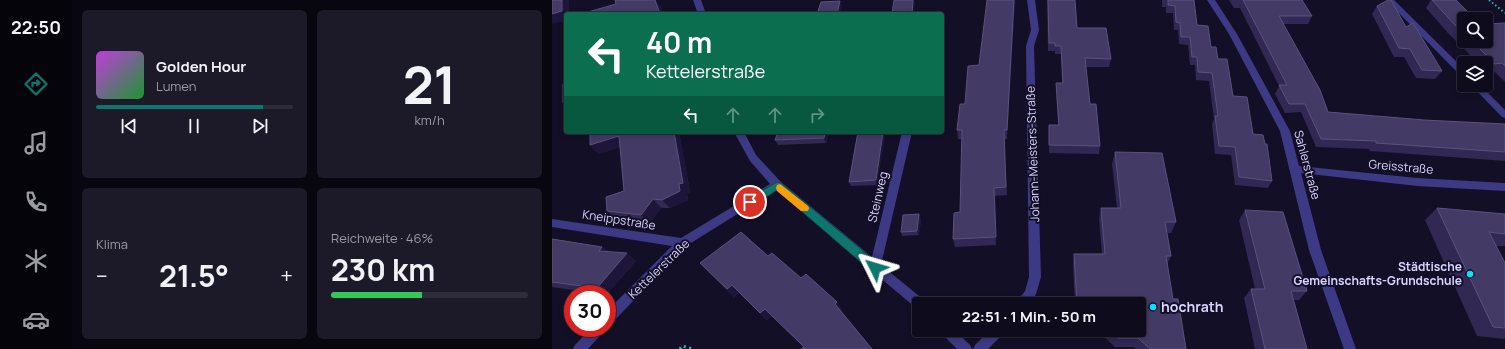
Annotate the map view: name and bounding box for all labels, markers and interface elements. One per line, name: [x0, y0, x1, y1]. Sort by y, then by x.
map controls: [1457, 12, 1493, 92]
button: search: [1457, 12, 1493, 48]
text: 22:50: [11, 15, 61, 39]
text: 40 m: [646, 23, 712, 61]
icon: left: [580, 28, 632, 80]
text: 21: [403, 49, 456, 120]
text: Golden Hour: [156, 56, 246, 77]
button: layers: [1457, 56, 1493, 92]
text: Kettelerstraße: [646, 59, 765, 83]
icon: directions: [22, 70, 50, 98]
text: Lumen: [156, 77, 196, 95]
street label: Johann-Meisters-Straße: [1022, 86, 1043, 222]
icon: left: [680, 104, 702, 126]
icon: ahead: [722, 104, 744, 126]
icon: ahead: [764, 104, 786, 126]
icon: right: [806, 104, 828, 126]
text: km/h: [414, 111, 445, 129]
icon: previous: [118, 115, 140, 137]
icon: pause: [183, 115, 205, 137]
icon: next: [249, 115, 271, 137]
street label: Sahlerstraße: [1290, 128, 1325, 201]
icon: music: [22, 129, 50, 157]
street label: Greisstraße: [1368, 155, 1434, 178]
street label: Steinweg: [863, 170, 892, 224]
pin: [733, 185, 767, 219]
icon: phone: [22, 188, 50, 216]
icon: arrive: [739, 191, 761, 213]
street label: Kneippstraße: [581, 205, 657, 234]
text: Reichweite · 46%: [331, 229, 433, 247]
text: Klima: [96, 235, 128, 253]
street label: Kettelerstraße: [624, 235, 693, 302]
icon: climate: [22, 247, 50, 275]
position arrow: [854, 247, 896, 289]
text: 230 km: [331, 249, 435, 290]
text: 21.5°: [159, 255, 229, 296]
place label: Städtische Gemeinschafts-Grundschule: [1293, 258, 1462, 289]
text: −: [96, 261, 108, 291]
text: +: [280, 261, 293, 291]
marker: Städtische Gemeinschafts-Grundschule: [1465, 269, 1475, 279]
speed limit sign: 30: [564, 285, 616, 337]
place label: hochrath: [1161, 297, 1224, 316]
marker: hochrath: [1148, 302, 1158, 312]
icon: car: [22, 306, 50, 334]
text: 22:51 · 1 Min. · 50 m: [962, 306, 1096, 327]

